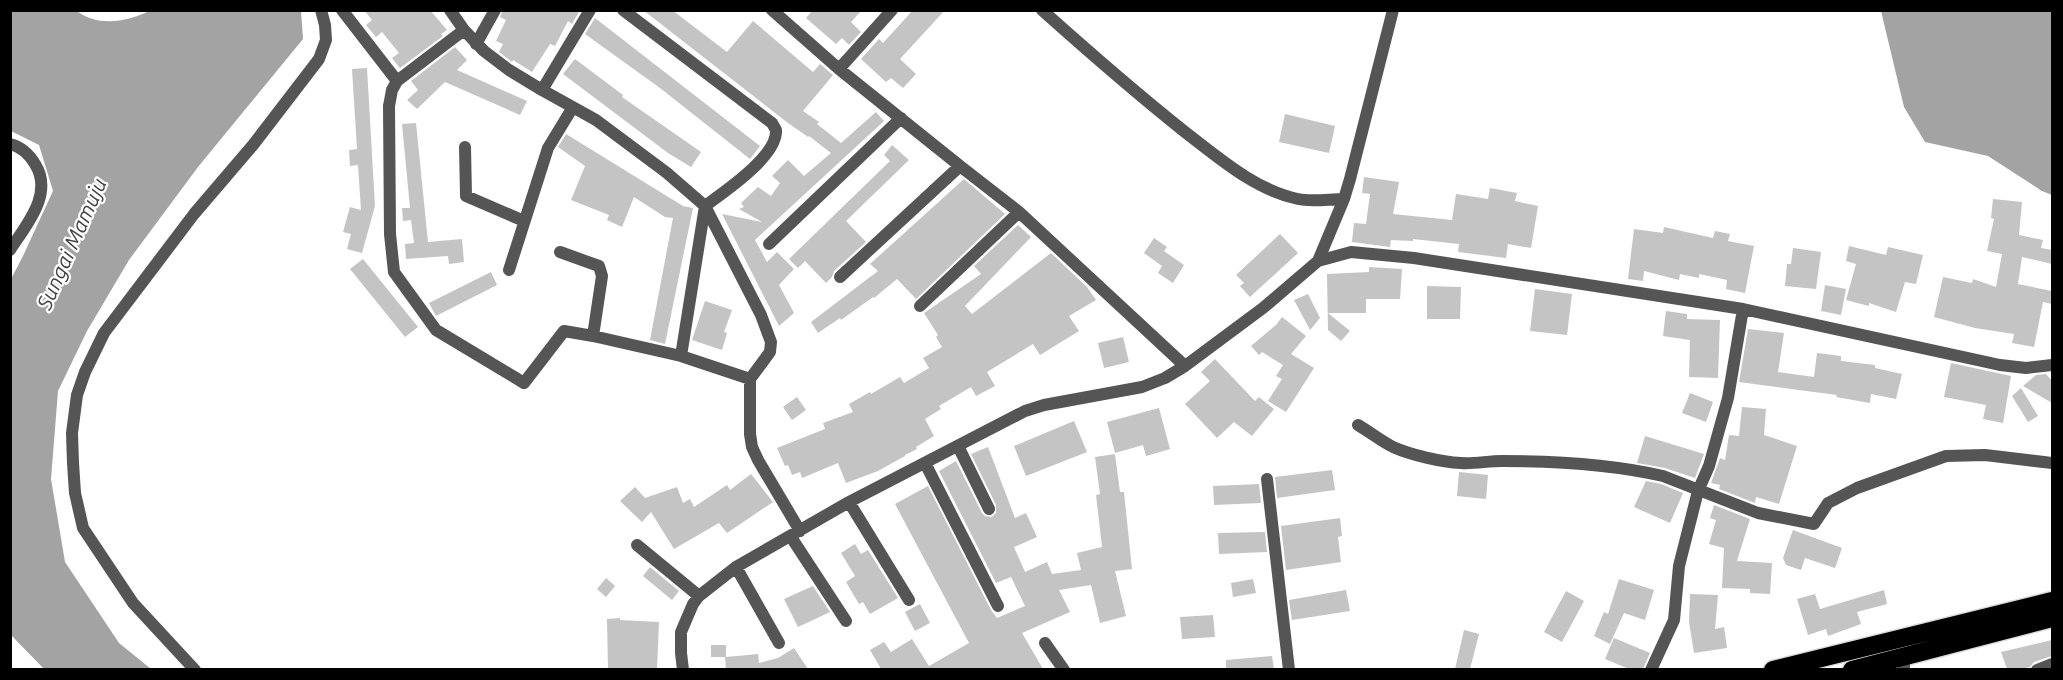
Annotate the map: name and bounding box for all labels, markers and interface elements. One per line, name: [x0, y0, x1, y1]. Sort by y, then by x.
water label: Sungai Mamuju: [31, 174, 111, 314]

